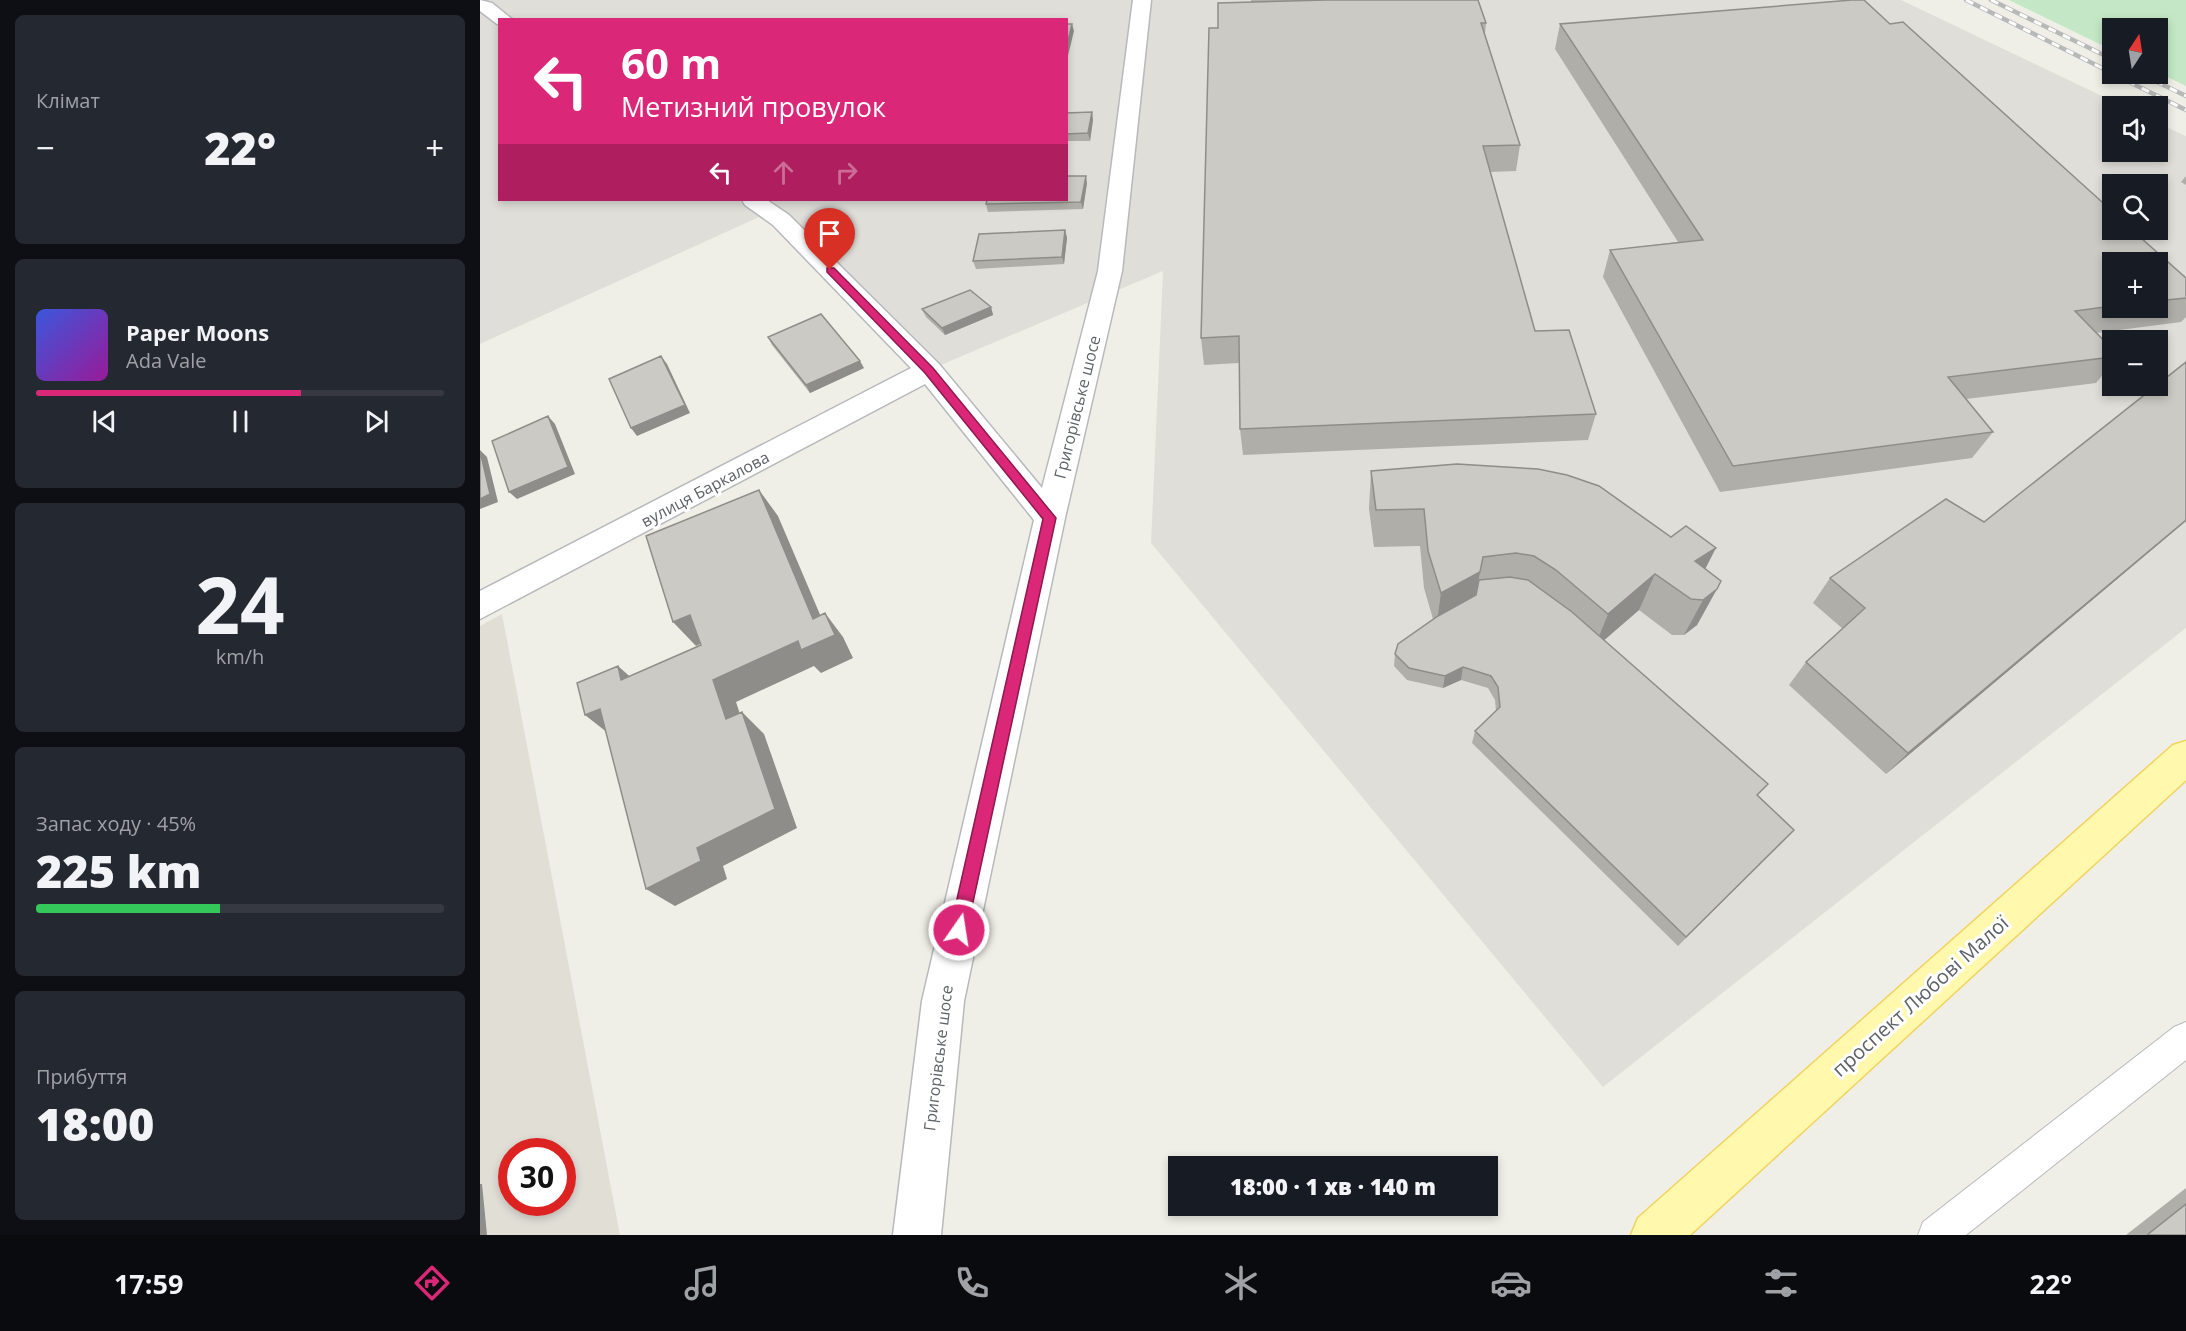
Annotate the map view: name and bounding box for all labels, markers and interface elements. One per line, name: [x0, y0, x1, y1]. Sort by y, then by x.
north arrow: [2102, 18, 2168, 84]
map controls: [2102, 18, 2168, 396]
text: 60 m: [621, 34, 721, 91]
icon: left: [522, 42, 600, 120]
text: Клімат: [36, 87, 100, 114]
text: Метизний провулок: [621, 88, 886, 125]
button: sound: [2102, 96, 2168, 162]
text: 22°: [204, 117, 276, 178]
text: −: [36, 125, 55, 170]
text: +: [425, 125, 444, 170]
icon: left: [704, 156, 737, 189]
icon: ahead: [767, 156, 800, 189]
icon: right: [830, 156, 863, 189]
button: search: [2102, 174, 2168, 240]
pin: [804, 208, 855, 270]
icon: arrive: [813, 217, 846, 250]
button: +: [2102, 252, 2168, 318]
text: Paper Moons: [126, 317, 269, 347]
button: −: [2102, 330, 2168, 396]
street label: Григорівське шосе: [1049, 333, 1105, 481]
text: Ada Vale: [126, 347, 207, 374]
icon: previous: [88, 405, 121, 438]
icon: pause: [224, 405, 257, 438]
icon: next: [360, 405, 393, 438]
street label: вулиця Баркалова: [637, 446, 773, 532]
text: 24: [195, 551, 285, 657]
text: km/h: [216, 643, 264, 670]
text: Запас ходу · 45%: [36, 810, 196, 837]
text: 225 km: [36, 840, 201, 901]
position arrow: [927, 898, 991, 962]
street label: проспект Любові Малої: [1826, 909, 2015, 1083]
street label: Григорівське шосе: [918, 984, 958, 1132]
text: Прибуття: [36, 1063, 127, 1090]
text: 18:00: [36, 1093, 154, 1154]
speed limit sign: 30: [498, 1138, 576, 1216]
text: 18:00 · 1 хв · 140 m: [1230, 1171, 1436, 1201]
icon: directions: [411, 1262, 453, 1304]
icon: music: [681, 1262, 723, 1304]
icon: phone: [951, 1262, 993, 1304]
icon: climate: [1220, 1262, 1262, 1304]
icon: car: [1490, 1262, 1532, 1304]
icon: filters: [1760, 1262, 1802, 1304]
text: 17:59: [114, 1265, 183, 1302]
text: 22°: [2030, 1265, 2072, 1302]

